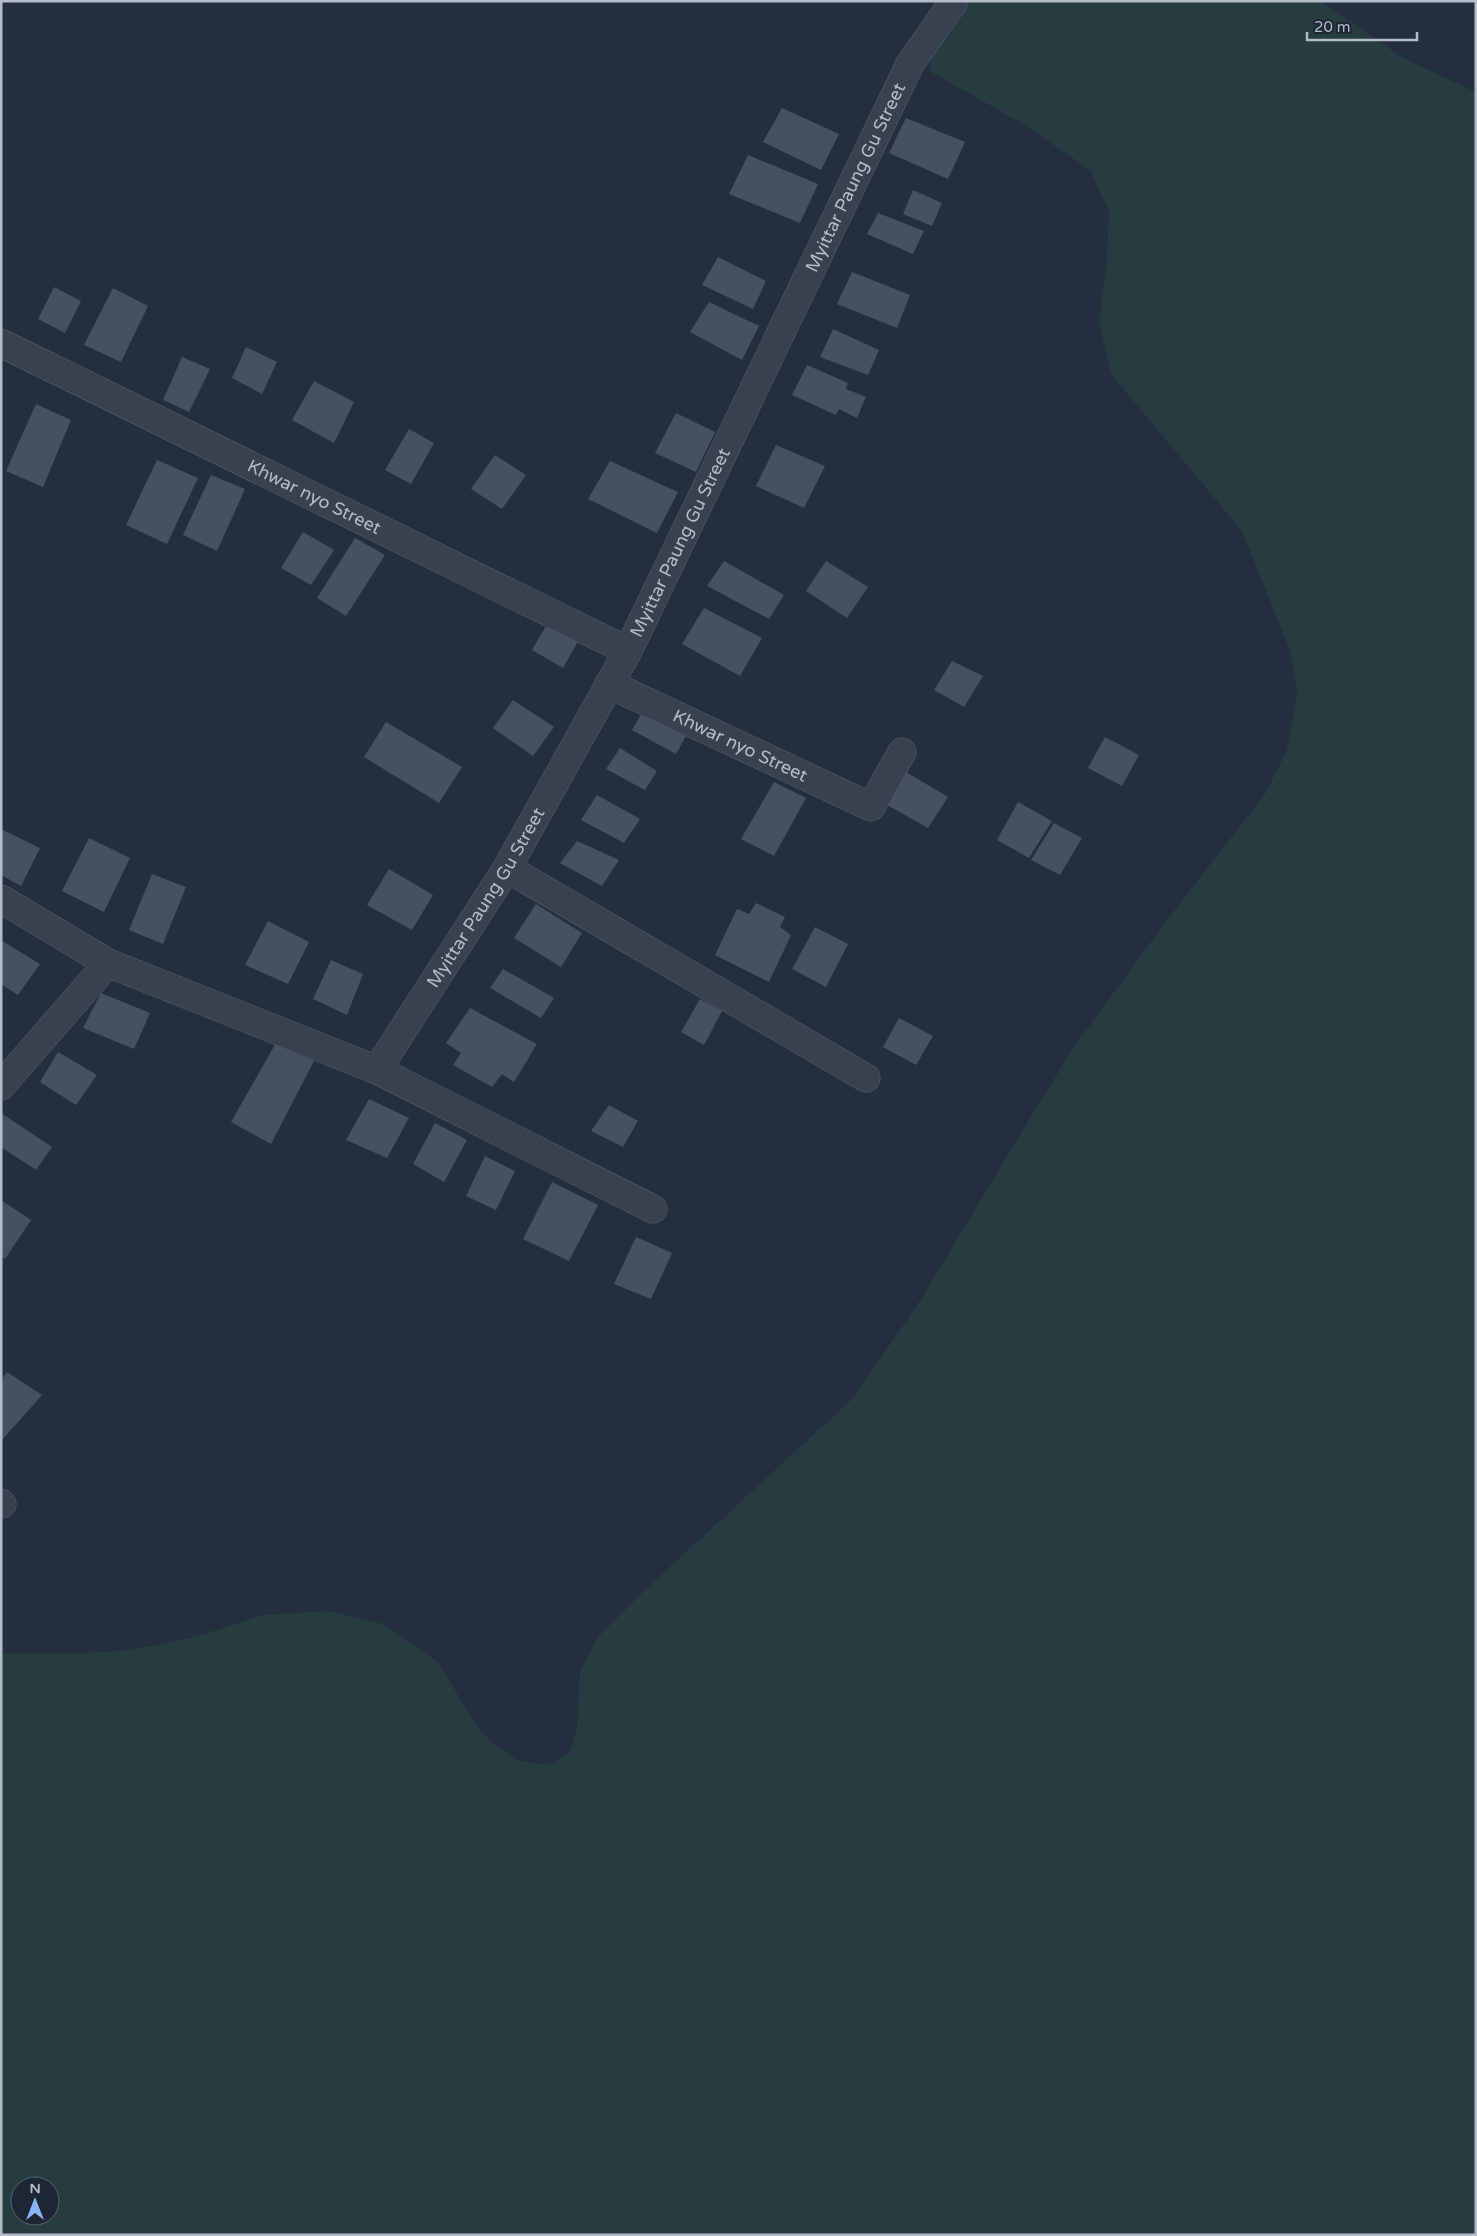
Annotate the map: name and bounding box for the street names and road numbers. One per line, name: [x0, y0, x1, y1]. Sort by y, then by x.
street label: Myittar Paung Gu Street: [801, 79, 910, 276]
street label: Myittar Paung Gu Street: [625, 444, 735, 641]
street label: Khwar nyo Street: [244, 455, 385, 539]
street label: Khwar nyo Street: [669, 705, 811, 787]
street label: Myittar Paung Gu Street: [422, 804, 550, 992]

